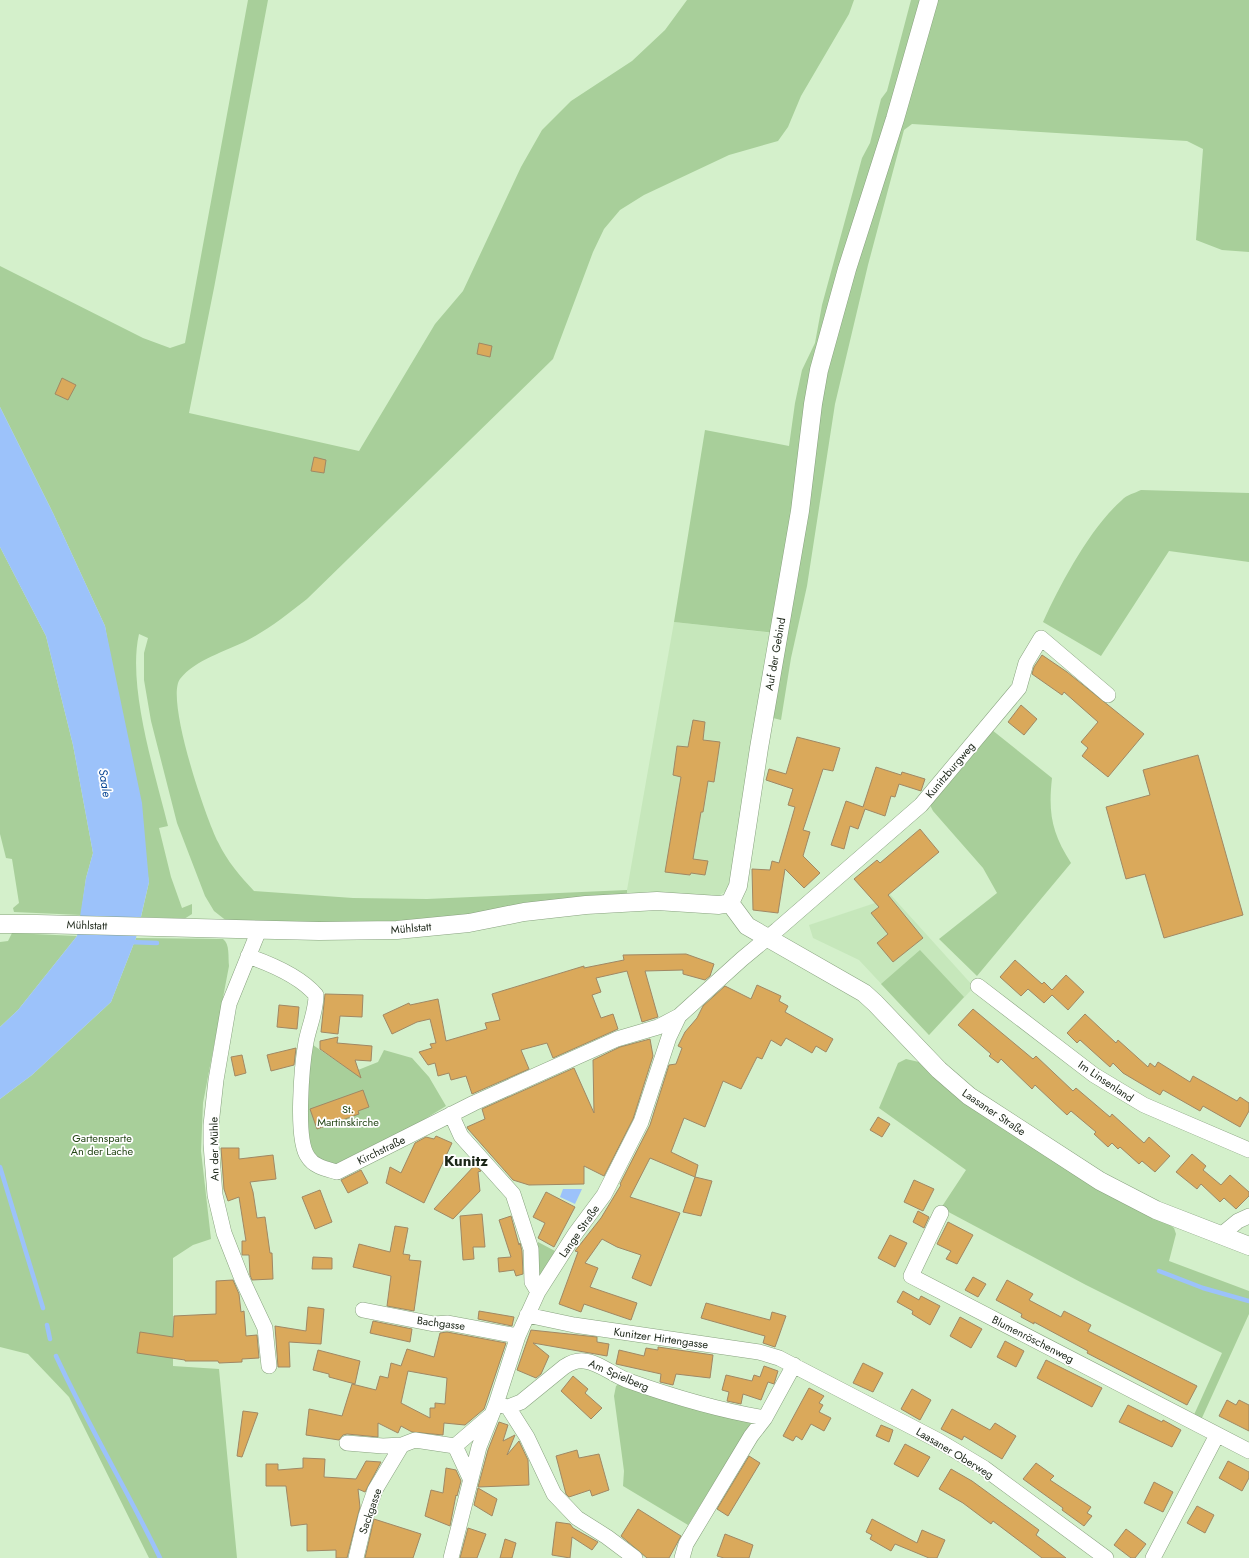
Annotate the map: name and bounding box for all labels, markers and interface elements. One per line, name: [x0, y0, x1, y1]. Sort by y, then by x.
street label: Auf der Gebind: [761, 616, 789, 692]
street label: Kunitzburgweg: [922, 738, 978, 802]
water label: Saale: [94, 768, 116, 798]
street label: Mühlstatt: [66, 916, 108, 934]
street label: Mühlstatt: [390, 918, 432, 938]
street label: Im Linsenland: [1075, 1056, 1137, 1106]
street label: Laasaner Straße: [959, 1085, 1029, 1139]
park label: St. Martinskirche: [317, 1101, 379, 1130]
street label: An der Mühle: [205, 1117, 223, 1181]
park label: Gartensparte An der Lache: [71, 1130, 133, 1159]
street label: Kirchstraße: [354, 1131, 408, 1169]
district label: Kunitz: [444, 1150, 488, 1172]
street label: Lange Straße: [555, 1201, 603, 1261]
street label: Blumenröschenweg: [989, 1311, 1077, 1367]
street label: Bachgasse: [416, 1312, 466, 1334]
street label: Kunitzer Hirtengasse: [613, 1323, 710, 1353]
street label: Am Spielberg: [586, 1355, 652, 1395]
street label: Laasaner Oberweg: [913, 1424, 997, 1482]
street label: Sackgasse: [355, 1486, 385, 1536]

